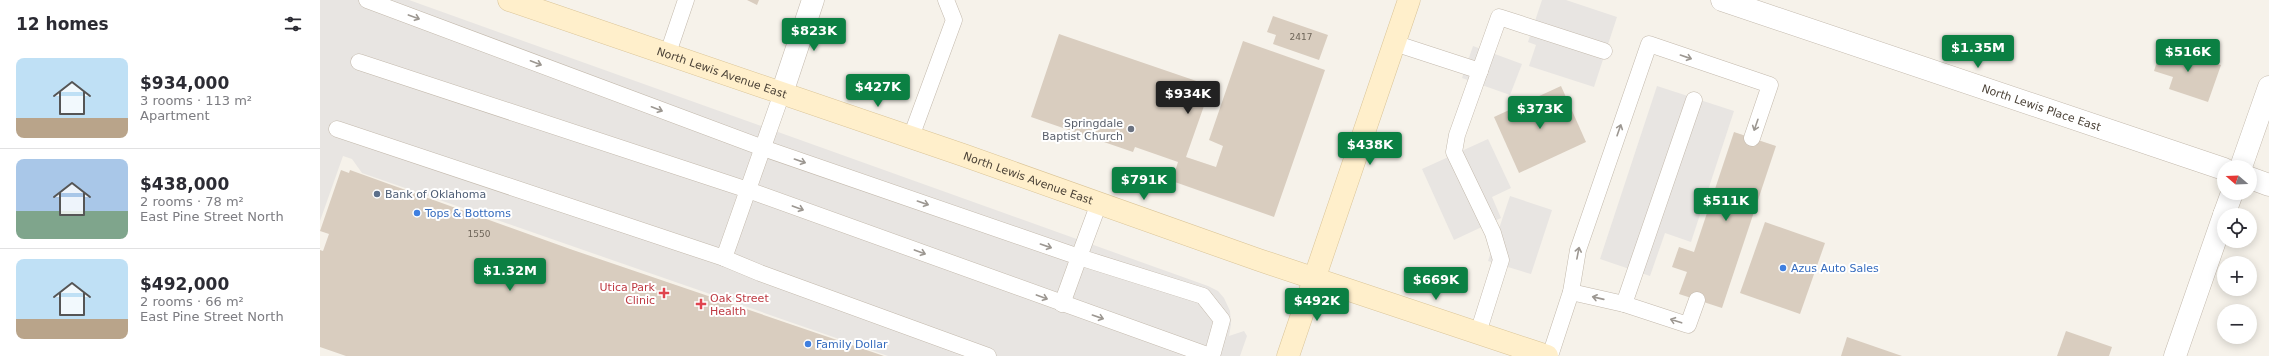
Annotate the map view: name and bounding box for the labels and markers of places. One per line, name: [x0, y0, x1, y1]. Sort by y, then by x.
pin: $823K: [786, 18, 842, 52]
pin: $1.35M: [1945, 35, 2011, 69]
pin: $516K: [2160, 39, 2216, 73]
pin: $427K: [850, 74, 906, 108]
pin: $934K: [1160, 81, 1216, 115]
pin: $373K: [1512, 96, 1568, 130]
place label: Springdale Baptist Church: [1042, 117, 1123, 143]
marker: Springdale Baptist Church: [1126, 124, 1136, 134]
pin: $438K: [1342, 132, 1398, 166]
pin: $791K: [1116, 167, 1172, 201]
place label: Bank of Oklahoma: [385, 188, 486, 201]
pin: $511K: [1698, 188, 1754, 222]
marker: Bank of Oklahoma: [372, 189, 382, 199]
place label: Tops & Bottoms: [424, 207, 511, 220]
marker: Tops & Bottoms: [412, 208, 422, 218]
pin: $1.32M: [477, 258, 543, 292]
place label: Azus Auto Sales: [1791, 262, 1879, 275]
marker: Azus Auto Sales: [1778, 263, 1788, 273]
pin: $669K: [1408, 267, 1464, 301]
place label: Utica Park Clinic: [600, 281, 656, 307]
marker: Utica Park Clinic: [658, 287, 670, 299]
pin: $492K: [1289, 288, 1345, 322]
place label: Oak Street Health: [710, 292, 769, 318]
marker: Oak Street Health: [695, 298, 707, 310]
place label: Family Dollar: [816, 338, 888, 351]
marker: Family Dollar: [803, 339, 813, 349]

